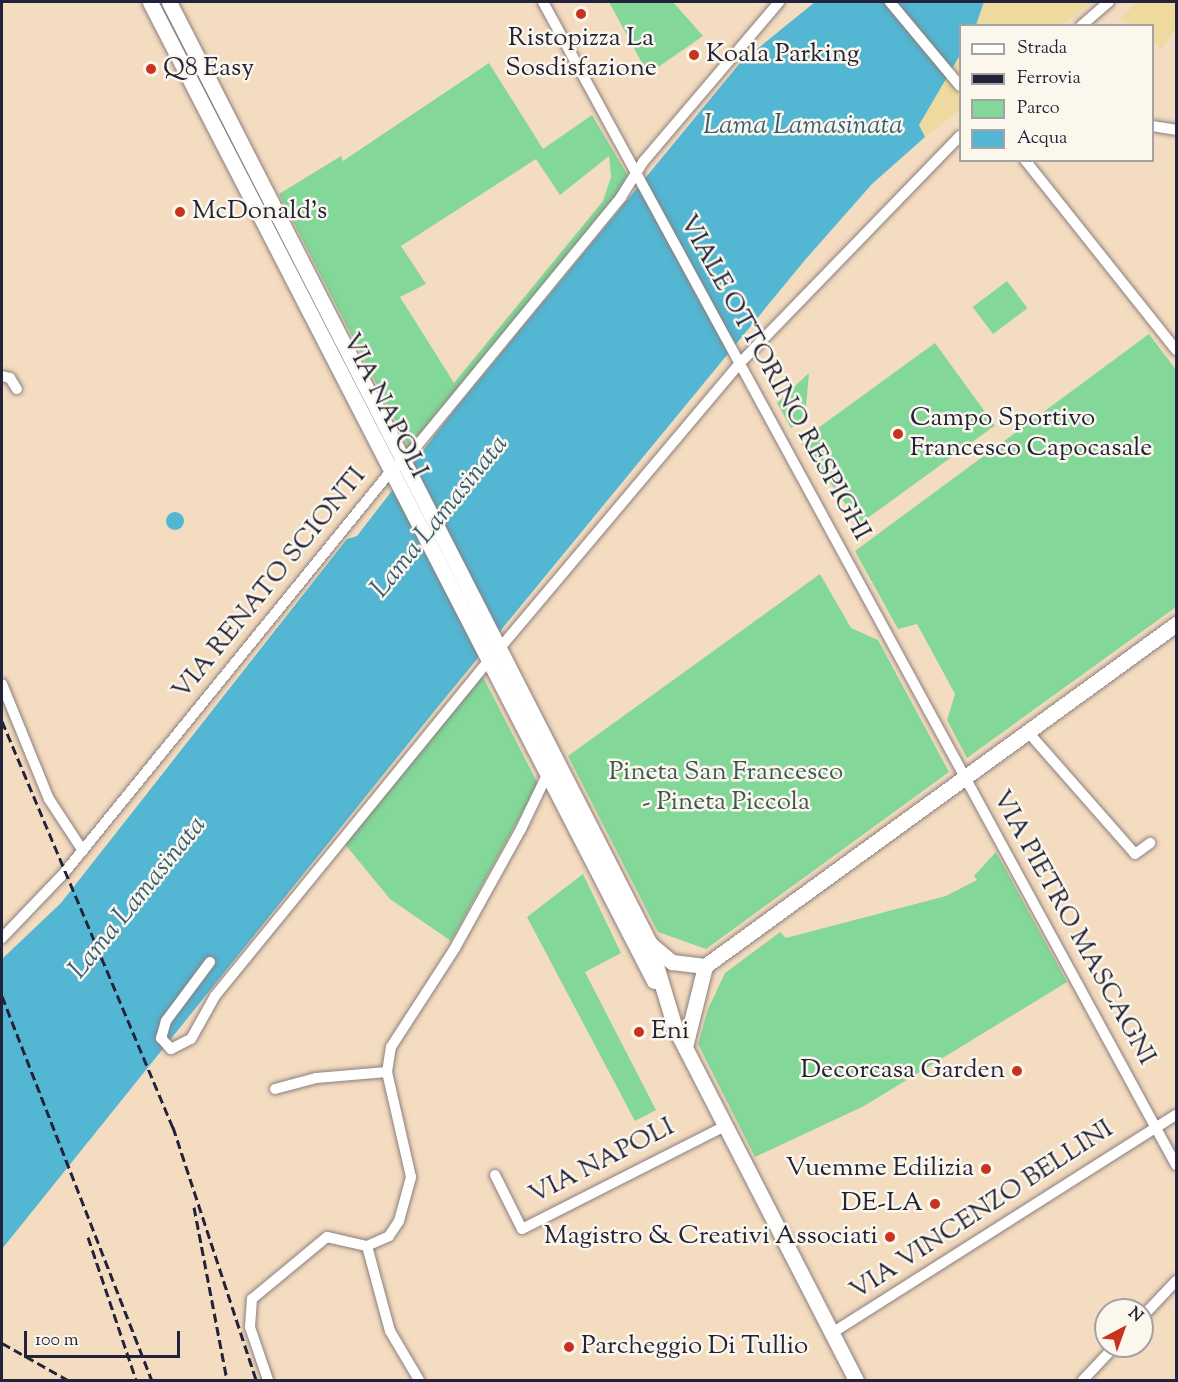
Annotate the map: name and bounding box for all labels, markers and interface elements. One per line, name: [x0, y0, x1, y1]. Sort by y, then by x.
marker: Ristopizza La Sosdisfazione: [574, 7, 588, 21]
place label: Ristopizza La Sosdisfazione: [505, 23, 657, 84]
legend: [959, 24, 1154, 162]
text: Strada: [1017, 36, 1067, 62]
place label: Koala Parking: [706, 39, 860, 71]
marker: Koala Parking: [687, 48, 701, 62]
place label: Q8 Easy: [163, 53, 254, 85]
marker: Q8 Easy: [144, 62, 158, 76]
text: Ferrovia: [1017, 66, 1081, 92]
text: Parco: [1017, 96, 1060, 122]
water label: Lama Lamasinata: [703, 111, 903, 143]
text: Acqua: [1017, 126, 1067, 152]
place label: McDonald's: [192, 196, 327, 228]
marker: McDonald's: [173, 205, 187, 219]
street label: VIALE OTTORINO RESPIGHI: [671, 210, 877, 546]
street label: VIA NAPOLI: [334, 328, 434, 484]
place label: Campo Sportivo Francesco Capocasale: [910, 403, 1152, 464]
marker: Campo Sportivo Francesco Capocasale: [891, 427, 905, 441]
water label: Lama Lamasinata: [364, 429, 516, 605]
street label: VIA RENATO SCIONTI: [167, 461, 373, 707]
park label: Pineta San Francesco - Pineta Piccola: [609, 757, 843, 819]
street label: VIA PIETRO MASCAGNI: [984, 785, 1162, 1071]
water label: Lama Lamasinata: [62, 810, 214, 986]
place label: Eni: [651, 1016, 689, 1048]
marker: Eni: [632, 1025, 646, 1039]
place label: Decorcasa Garden: [801, 1055, 1005, 1087]
marker: Decorcasa Garden: [1010, 1064, 1024, 1078]
street label: VIA NAPOLI: [524, 1112, 680, 1212]
street label: VIA VINCENZO BELLINI: [845, 1114, 1119, 1308]
place label: Vuemme Edilizia: [785, 1153, 974, 1185]
marker: Vuemme Edilizia: [979, 1162, 993, 1176]
place label: DE-LA: [841, 1188, 923, 1220]
marker: DE-LA: [928, 1197, 942, 1211]
place label: Magistro & Creativi Associati: [544, 1221, 878, 1253]
marker: Magistro & Creativi Associati: [883, 1230, 897, 1244]
north arrow: [1094, 1298, 1154, 1358]
text: N: [1122, 1303, 1147, 1328]
scale bar: [27, 1319, 183, 1357]
text: 100 m: [35, 1328, 79, 1354]
place label: Parcheggio Di Tullio: [581, 1331, 808, 1363]
marker: Parcheggio Di Tullio: [562, 1340, 576, 1354]

